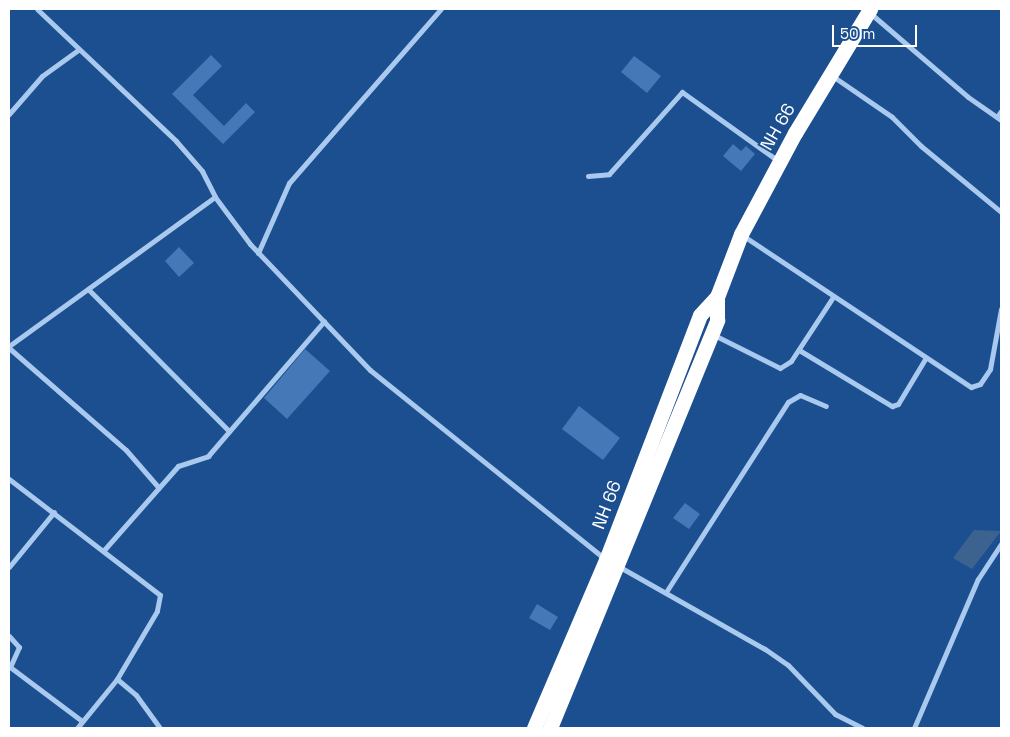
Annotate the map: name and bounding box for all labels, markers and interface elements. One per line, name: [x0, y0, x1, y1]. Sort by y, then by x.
scale bar: [835, 15, 920, 47]
text: 50 m: [840, 24, 875, 43]
street label: NH 66: [756, 100, 800, 154]
street label: NH 66: [588, 478, 626, 532]

